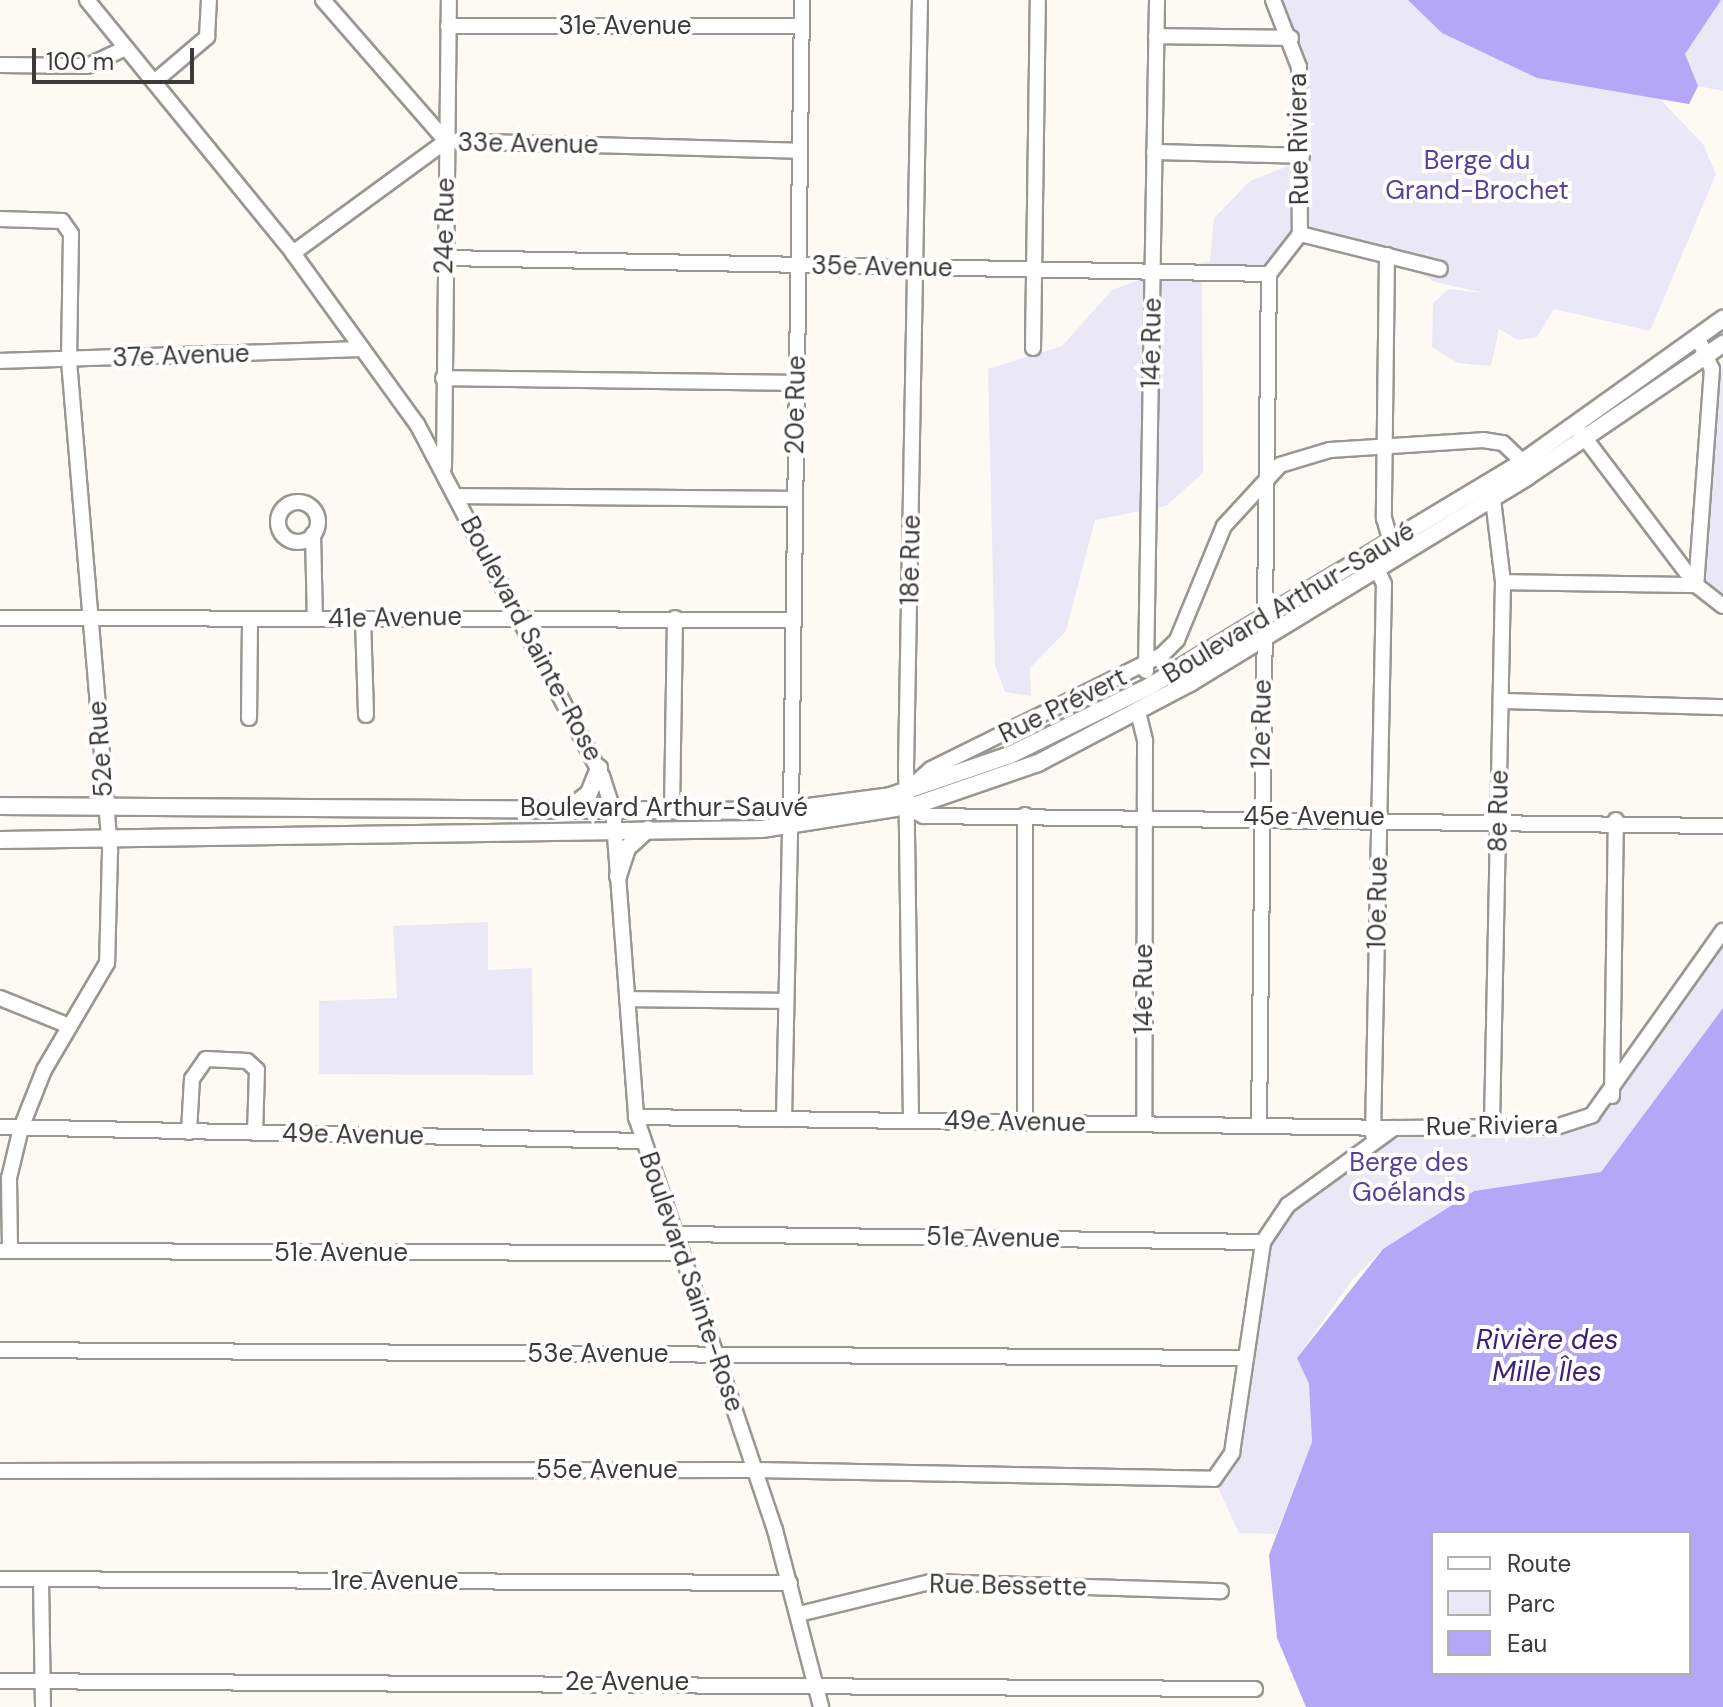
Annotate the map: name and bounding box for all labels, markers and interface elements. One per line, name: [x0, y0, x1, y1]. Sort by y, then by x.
street label: 31e Avenue: [558, 10, 692, 42]
scale bar: [36, 32, 198, 82]
text: 100 m: [46, 46, 114, 77]
street label: Rue Riviera: [1282, 73, 1316, 205]
street label: 33e Avenue: [457, 127, 599, 161]
park label: Berge du Grand-Brochet: [1385, 145, 1569, 206]
street label: 24e Rue: [429, 177, 461, 275]
street label: 35e Avenue: [811, 250, 953, 284]
street label: 14e Rue: [1136, 297, 1168, 389]
street label: 37e Avenue: [112, 338, 250, 374]
street label: 20e Rue: [780, 355, 812, 455]
street label: Boulevard Sainte-Rose: [453, 511, 609, 767]
street label: 18e Rue: [895, 514, 927, 606]
street label: Boulevard Arthur-Sauvé: [1157, 515, 1421, 691]
street label: 41e Avenue: [328, 601, 462, 635]
street label: Rue Prévert: [994, 662, 1132, 750]
street label: 12e Rue: [1246, 679, 1278, 769]
street label: 52e Rue: [82, 700, 120, 798]
street label: 8e Rue: [1483, 769, 1515, 853]
street label: Boulevard Arthur-Sauvé: [520, 792, 808, 824]
street label: 45e Avenue: [1243, 801, 1385, 833]
street label: 10e Rue: [1362, 856, 1394, 950]
street label: 14e Rue: [1128, 944, 1160, 1034]
street label: 49e Avenue: [944, 1105, 1086, 1139]
street label: Rue Riviera: [1426, 1109, 1558, 1143]
street label: 49e Avenue: [282, 1118, 424, 1152]
park label: Berge des Goélands: [1349, 1147, 1469, 1208]
street label: Boulevard Sainte-Rose: [632, 1148, 750, 1416]
street label: 51e Avenue: [926, 1221, 1060, 1255]
street label: 51e Avenue: [274, 1237, 408, 1269]
water label: Rivière des Mille Îles: [1476, 1323, 1618, 1389]
street label: 53e Avenue: [527, 1338, 669, 1370]
street label: 55e Avenue: [536, 1454, 678, 1486]
legend: [1431, 1531, 1691, 1675]
text: Route: [1507, 1548, 1571, 1579]
street label: 1re Avenue: [331, 1565, 459, 1597]
street label: Rue Bessette: [929, 1569, 1087, 1603]
text: Parc: [1507, 1588, 1556, 1619]
text: Eau: [1507, 1628, 1547, 1659]
street label: 2e Avenue: [565, 1666, 689, 1698]

